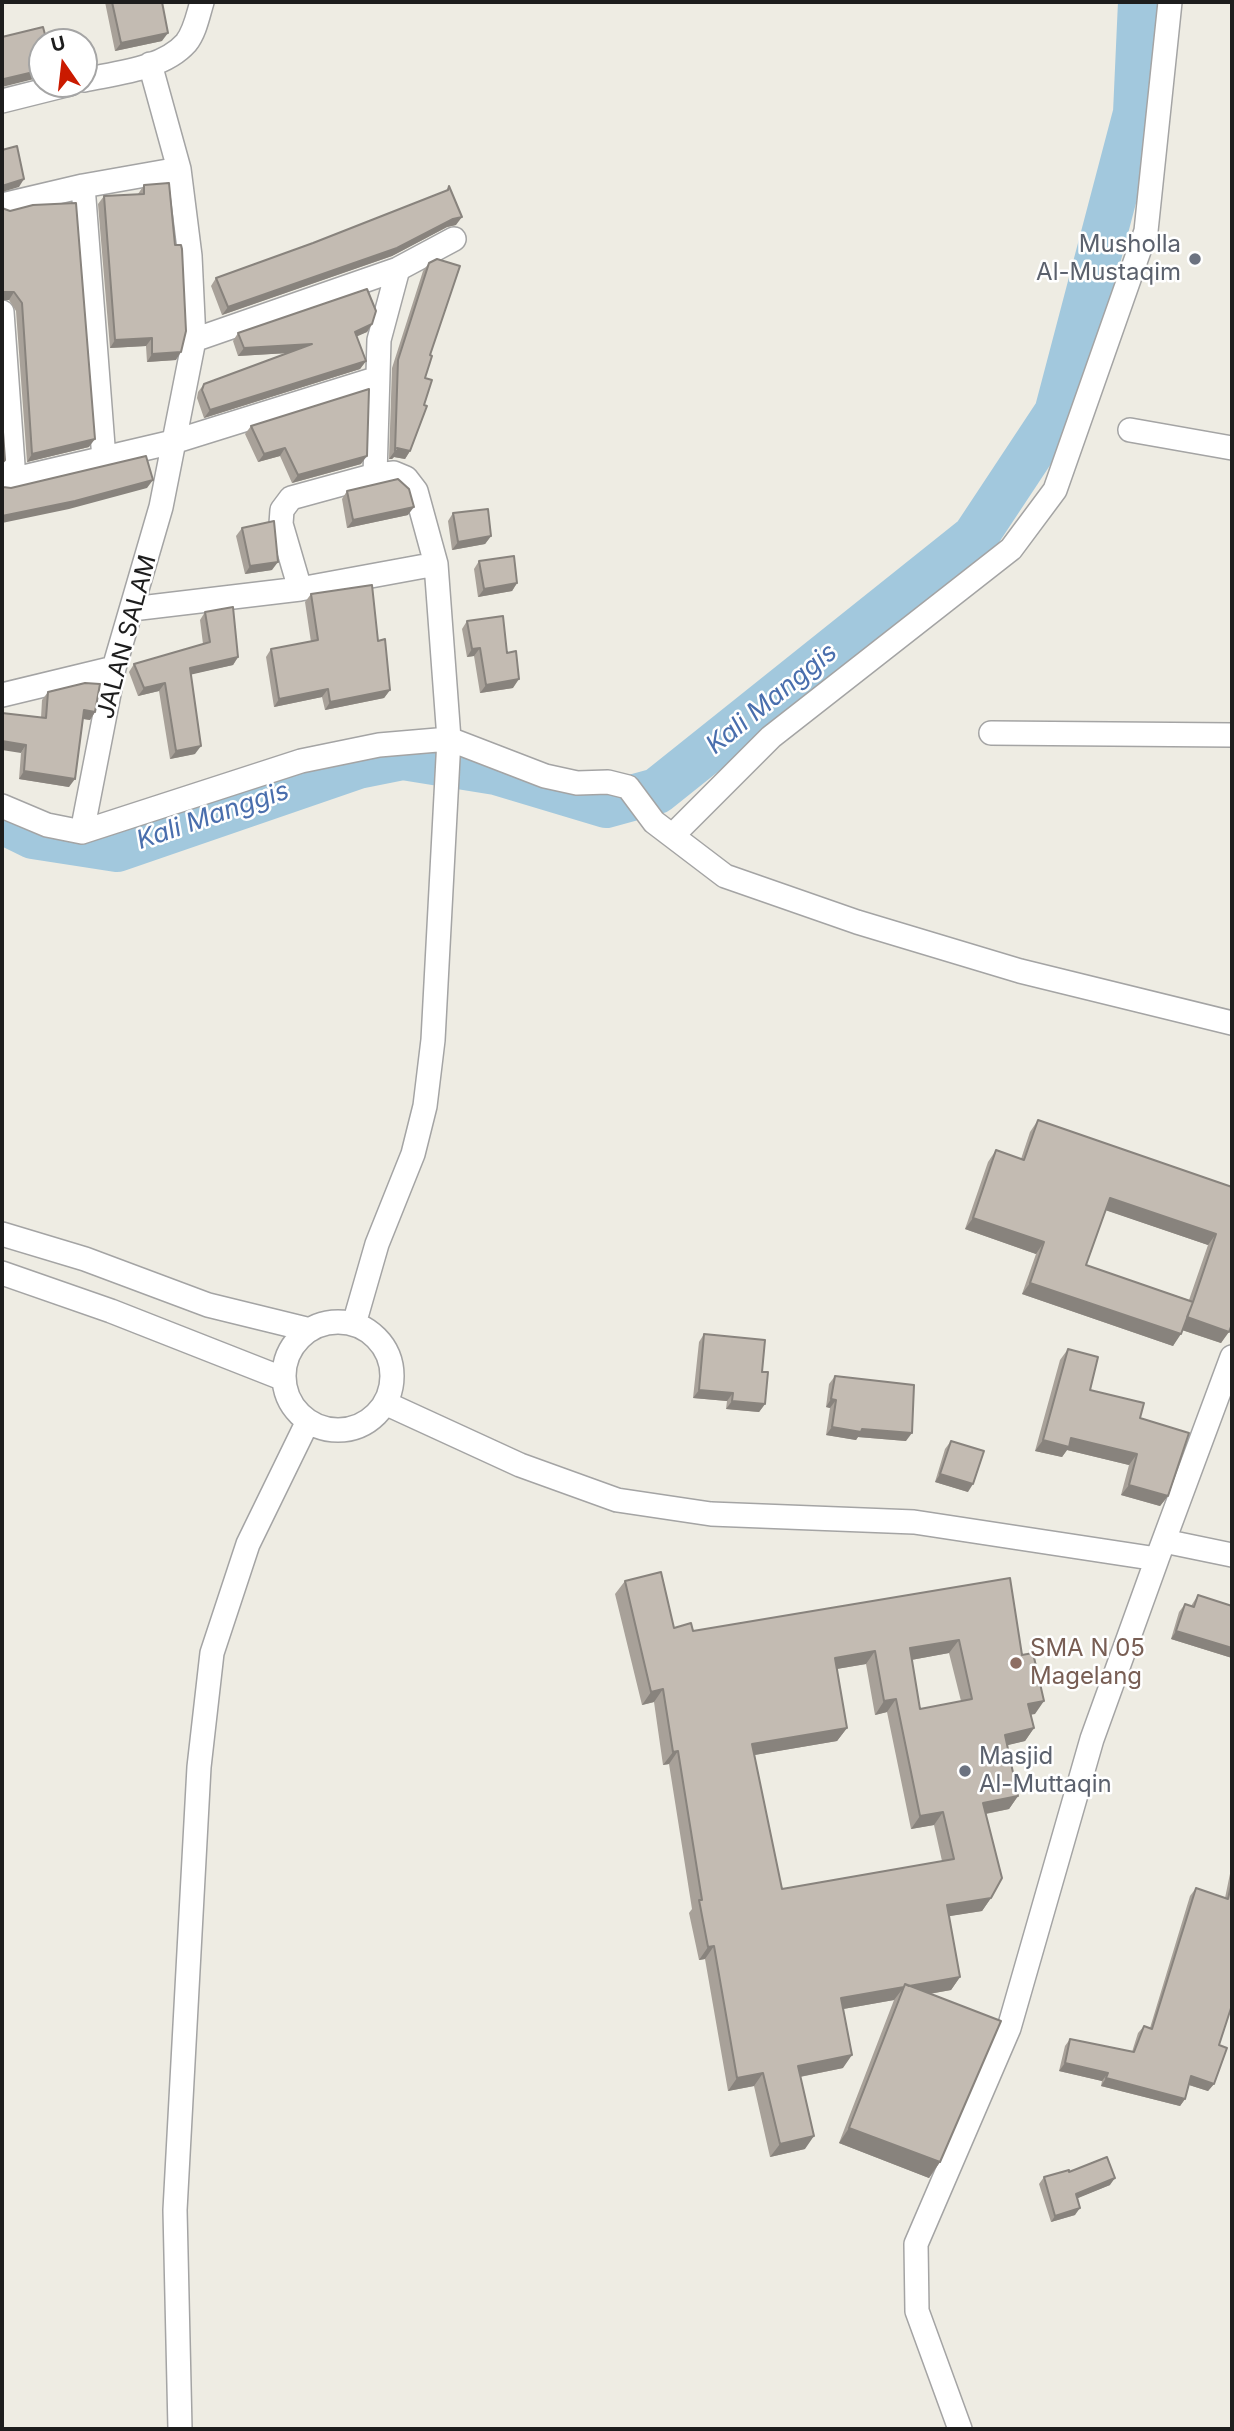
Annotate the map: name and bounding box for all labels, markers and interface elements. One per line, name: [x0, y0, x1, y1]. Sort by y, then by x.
north arrow: [28, 28, 98, 98]
text: U: [49, 31, 68, 57]
place label: Musholla Al-Mustaqim: [1036, 231, 1181, 287]
marker: Musholla Al-Mustaqim: [1187, 251, 1203, 267]
street label: JALAN SALAM: [91, 552, 163, 722]
water label: Kali Manggis: [700, 637, 844, 761]
water label: Kali Manggis: [133, 775, 293, 857]
place label: SMA N 05 Magelang: [1030, 1635, 1145, 1691]
marker: SMA N 05 Magelang: [1008, 1655, 1024, 1671]
place label: Masjid Al-Muttaqin: [979, 1743, 1112, 1799]
marker: Masjid Al-Muttaqin: [957, 1763, 973, 1779]

